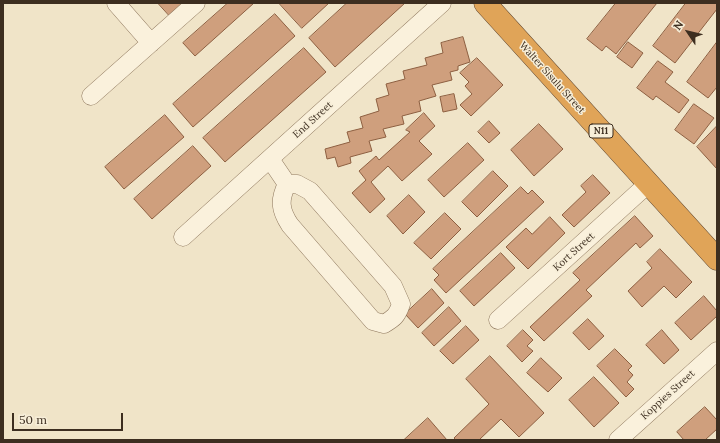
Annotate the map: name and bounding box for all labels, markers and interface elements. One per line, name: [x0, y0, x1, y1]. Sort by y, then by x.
north arrow: [668, 12, 708, 52]
text: N: [670, 18, 686, 33]
street label: Walter Sisulu Street: [517, 40, 587, 116]
street label: End Street: [291, 99, 335, 141]
road number: N11: [589, 124, 613, 138]
street label: Kort Street: [551, 230, 597, 274]
street label: Koppies Street: [639, 368, 697, 422]
scale bar: [14, 405, 125, 431]
text: 50 m: [19, 412, 47, 427]

